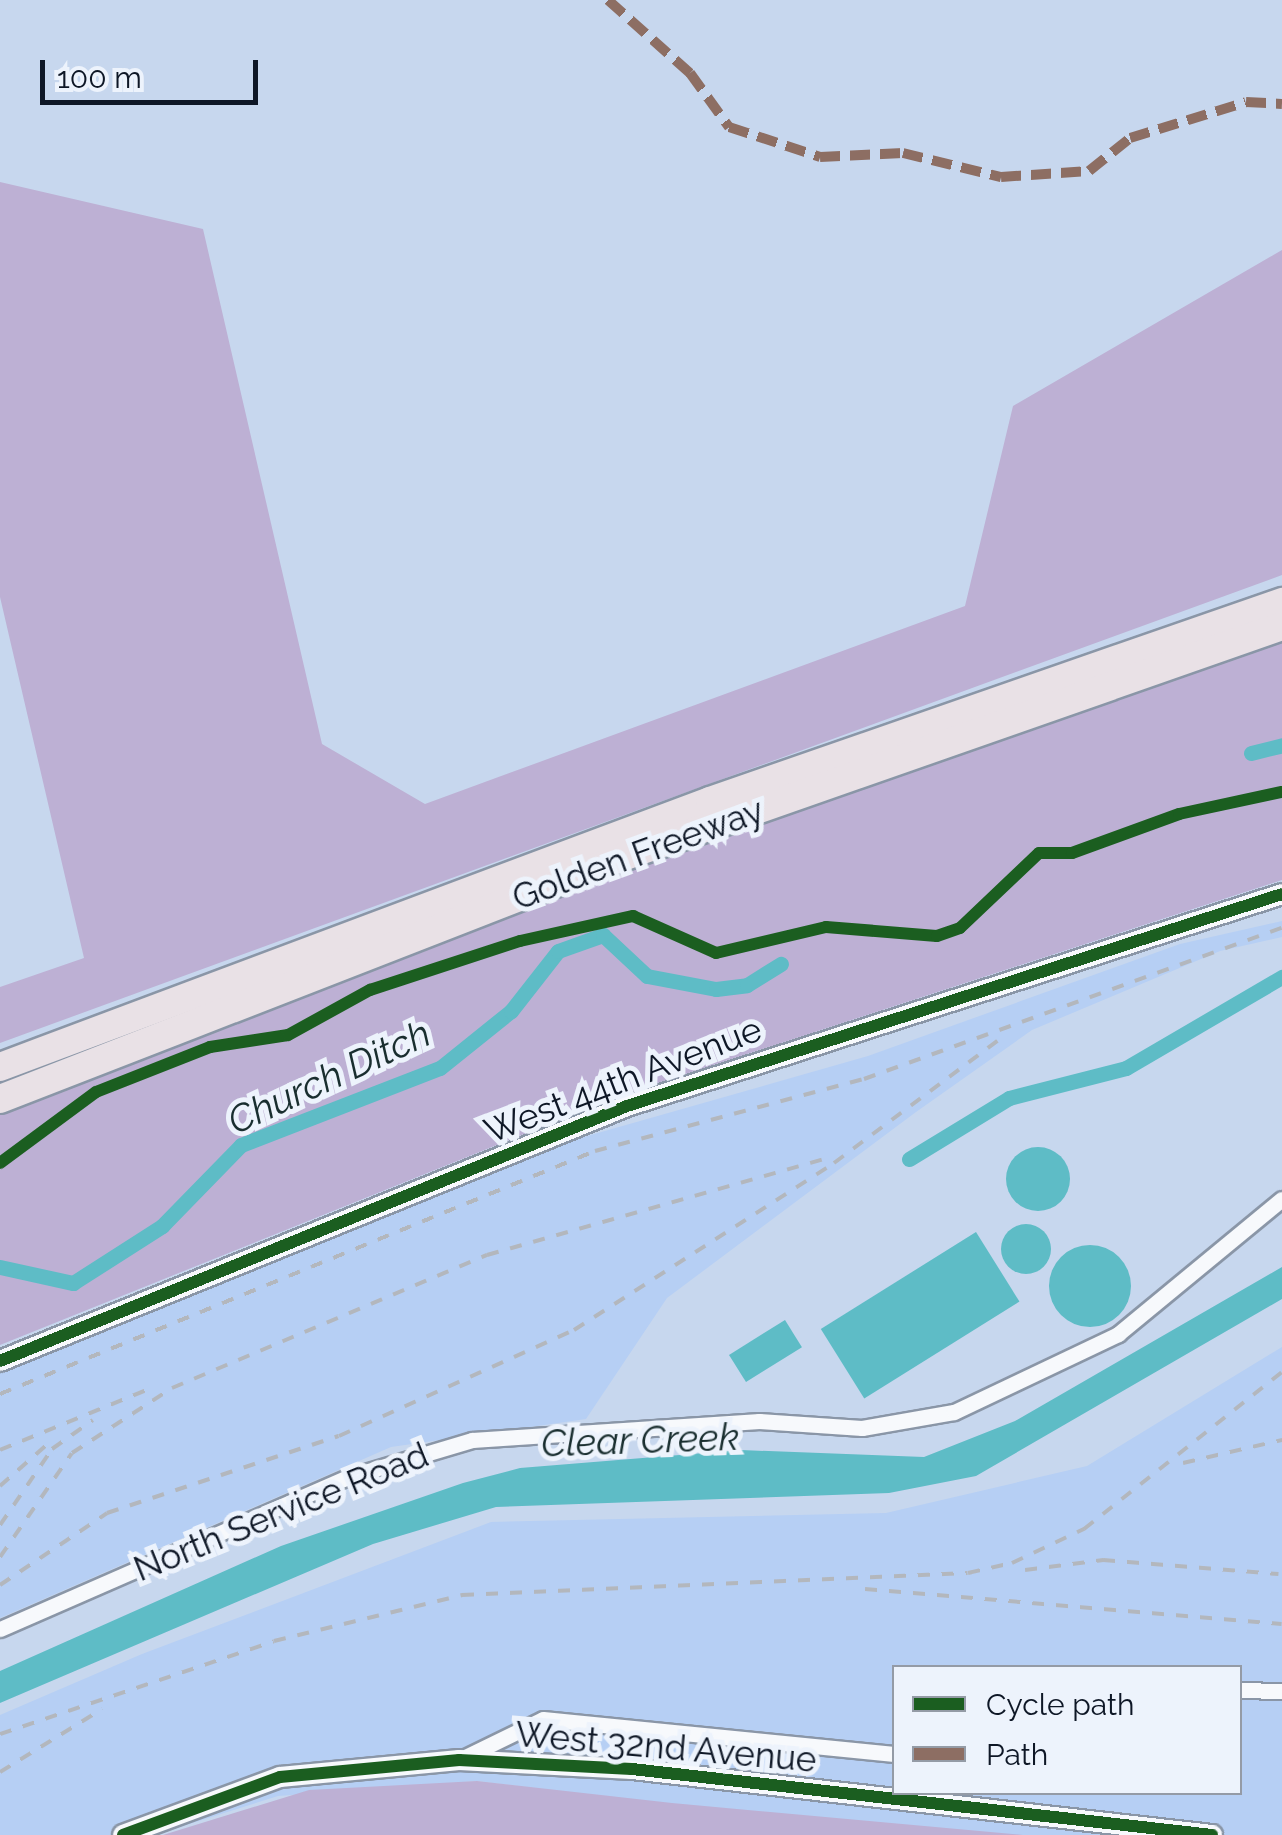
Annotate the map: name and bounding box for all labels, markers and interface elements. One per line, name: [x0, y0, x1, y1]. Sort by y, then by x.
scale bar: [45, 40, 262, 102]
text: 100 m: [57, 60, 142, 95]
street label: Golden Freeway: [507, 789, 769, 919]
street label: West 44th Avenue: [478, 1008, 768, 1152]
water label: Church Ditch: [220, 1010, 438, 1144]
water label: Clear Creek: [540, 1414, 740, 1466]
street label: North Service Road: [128, 1434, 434, 1590]
legend: [892, 1665, 1242, 1795]
text: Cycle path: [986, 1687, 1134, 1722]
street label: West 32nd Avenue: [513, 1713, 819, 1781]
text: Path: [986, 1737, 1048, 1772]

